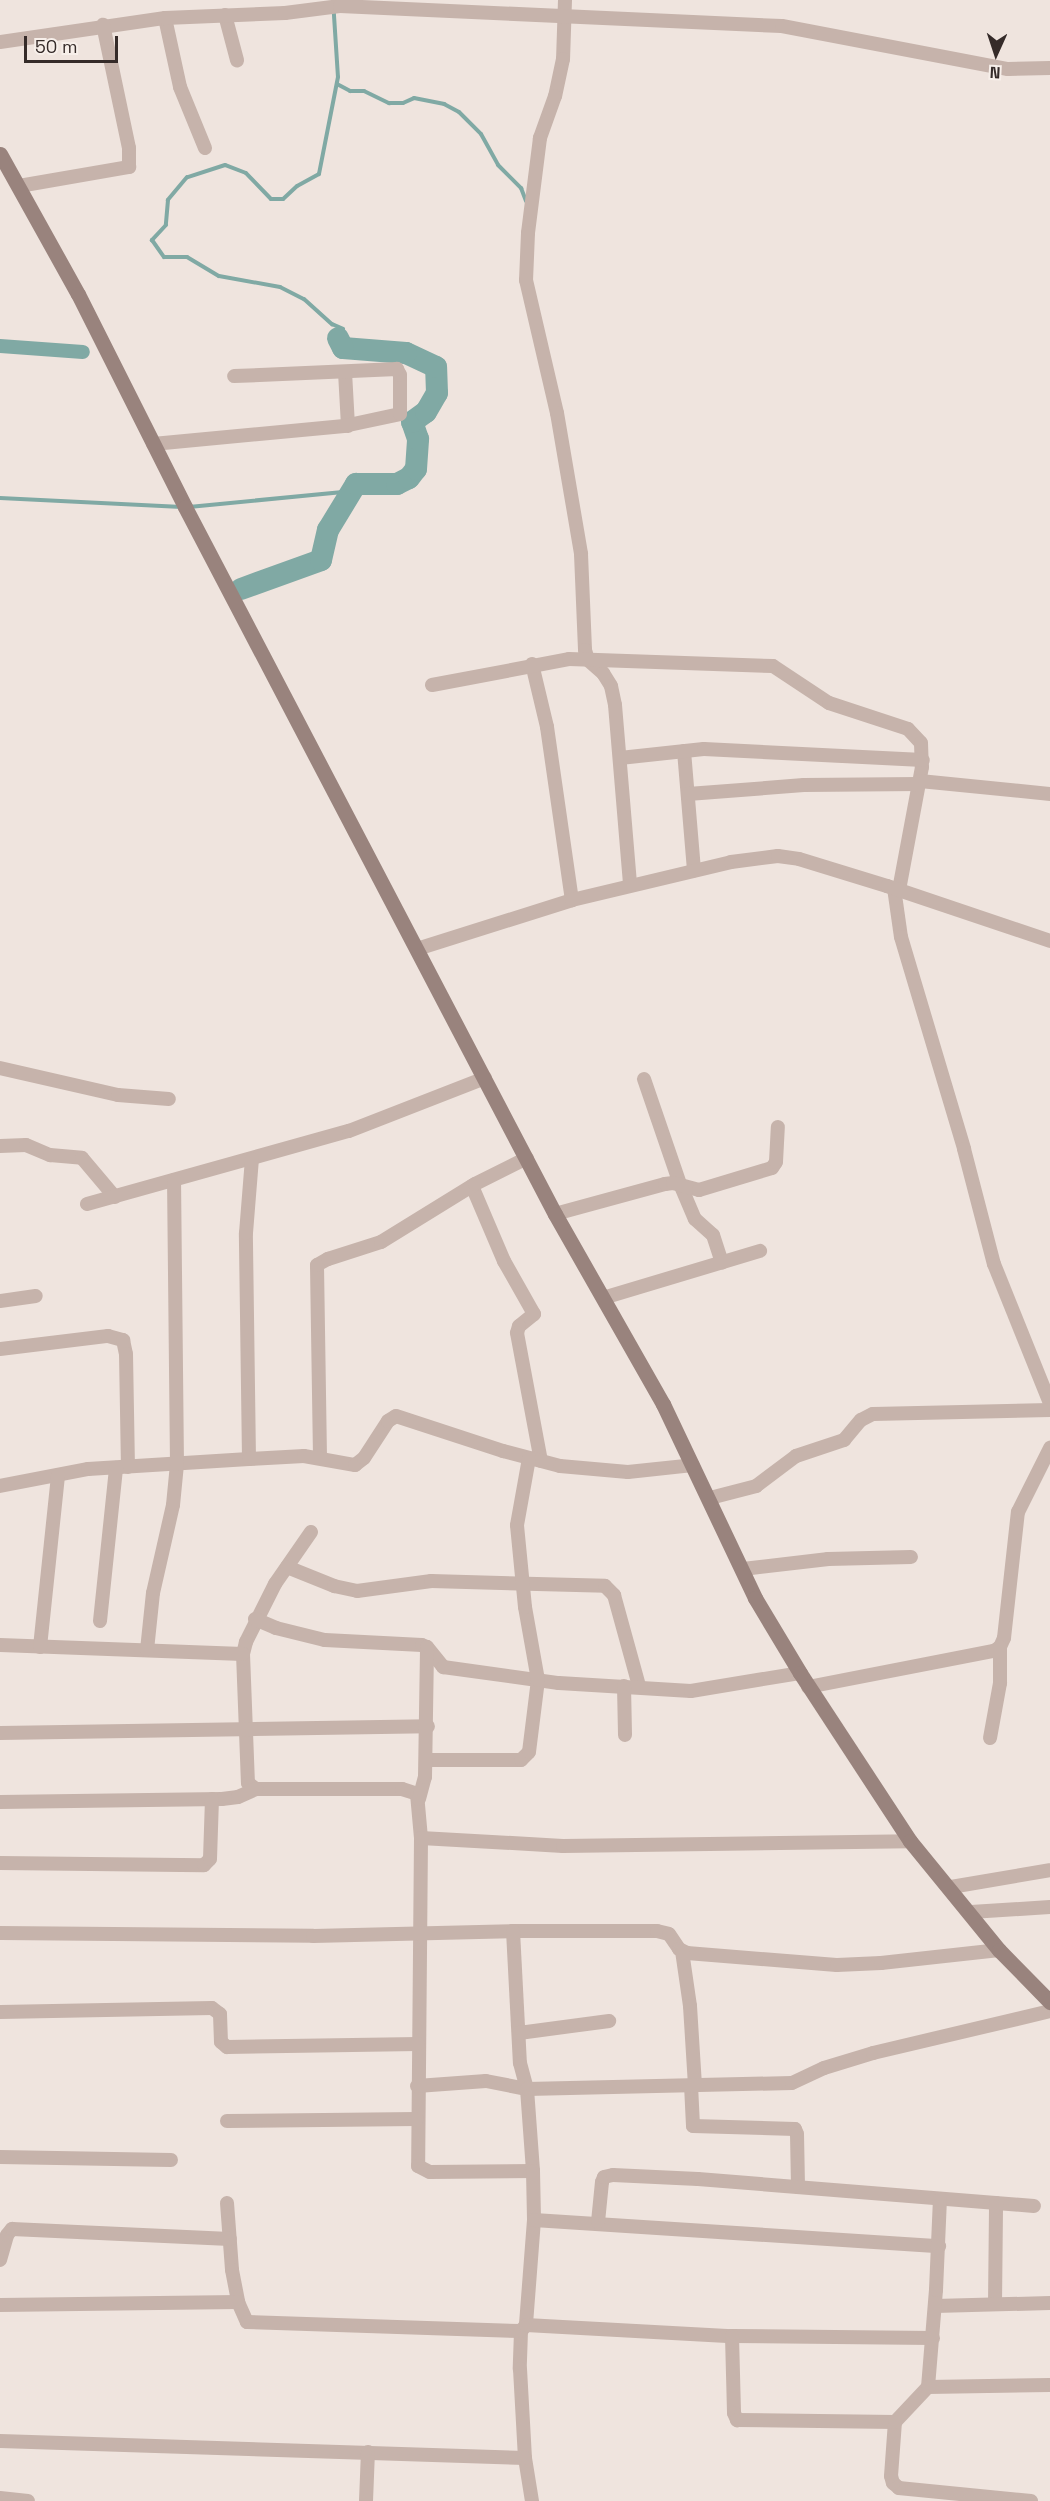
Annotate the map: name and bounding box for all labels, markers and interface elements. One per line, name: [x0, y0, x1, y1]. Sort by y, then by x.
scale bar: [27, 24, 122, 62]
north arrow: [966, 24, 1026, 84]
text: 50 m: [35, 35, 77, 58]
text: N: [989, 62, 1001, 83]

